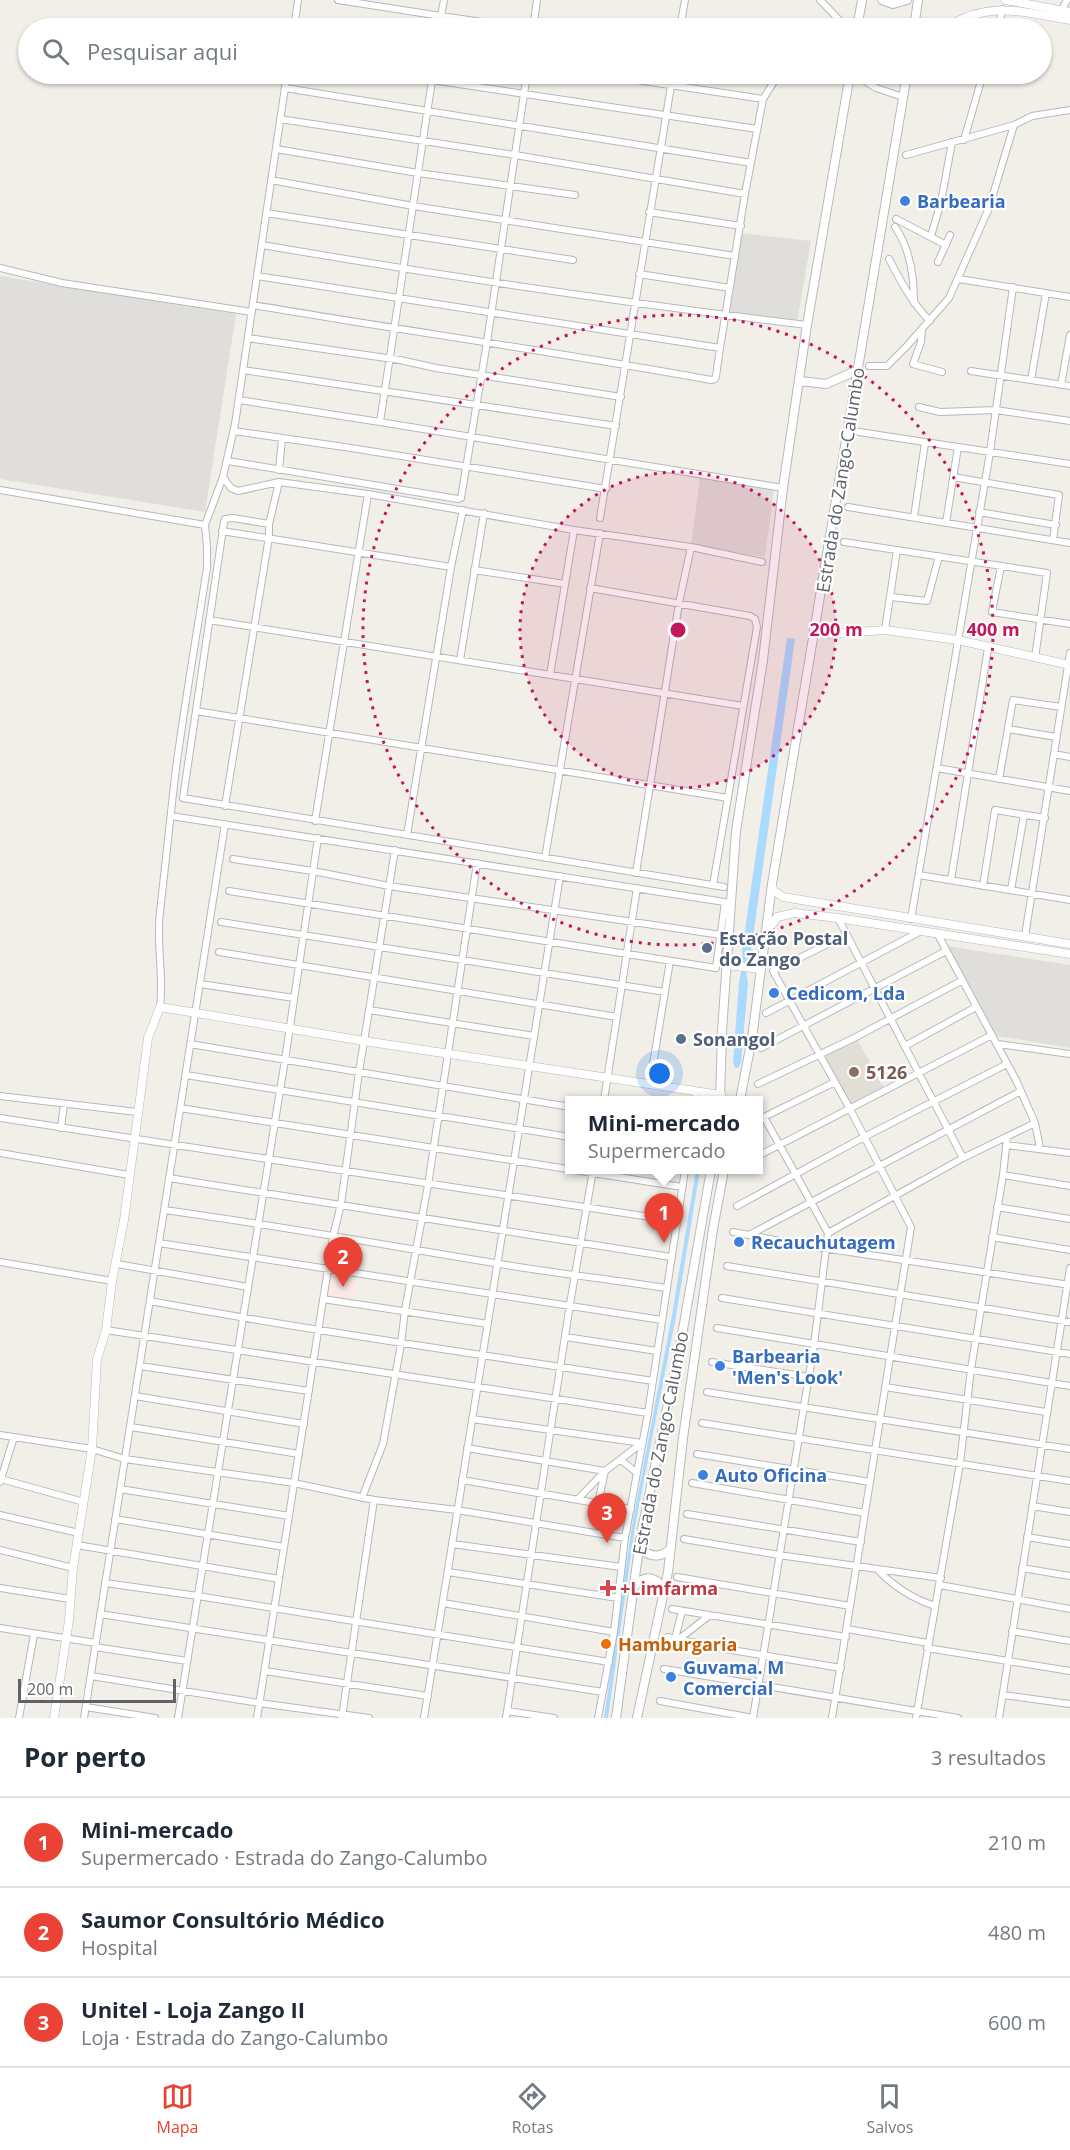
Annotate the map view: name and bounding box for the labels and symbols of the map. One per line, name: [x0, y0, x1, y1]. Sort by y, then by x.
place label: Barbearia: [917, 189, 1006, 213]
marker: Barbearia: [898, 194, 912, 208]
street label: Estrada do Zango-Calumbo: [810, 366, 870, 594]
text: 200 m: [809, 617, 863, 641]
text: 400 m: [966, 617, 1020, 641]
centre of rings: [668, 620, 688, 640]
place label: Estação Postal do Zango: [719, 926, 848, 971]
marker: Estação Postal do Zango: [700, 941, 714, 955]
place label: Cedicom, Lda: [786, 981, 905, 1005]
marker: Cedicom, Lda: [767, 986, 781, 1000]
place label: Sonangol: [693, 1027, 775, 1051]
marker: Sonangol: [674, 1032, 688, 1046]
your location: [645, 1059, 674, 1088]
place label: 5126: [866, 1060, 907, 1084]
marker: 5126: [847, 1065, 861, 1079]
pin: 1: [644, 1194, 684, 1243]
place label: Recauchutagem: [751, 1230, 896, 1254]
marker: Recauchutagem: [732, 1235, 746, 1249]
pin: 2: [324, 1238, 362, 1287]
street label: Estrada do Zango-Calumbo: [626, 1329, 694, 1557]
place label: Barbearia 'Men's Look': [732, 1344, 843, 1389]
marker: Barbearia 'Men's Look': [713, 1359, 727, 1373]
place label: Auto Oficina: [715, 1463, 827, 1487]
marker: Auto Oficina: [696, 1468, 710, 1482]
pin: 3: [588, 1494, 626, 1543]
place label: +Limfarma: [620, 1576, 718, 1600]
marker: +Limfarma: [601, 1581, 615, 1595]
place label: Hamburgaria: [618, 1632, 737, 1656]
marker: Hamburgaria: [599, 1637, 613, 1651]
place label: Guvama. M Comercial: [683, 1655, 784, 1700]
marker: Guvama. M Comercial: [664, 1670, 678, 1684]
scale bar: [18, 1676, 176, 1704]

